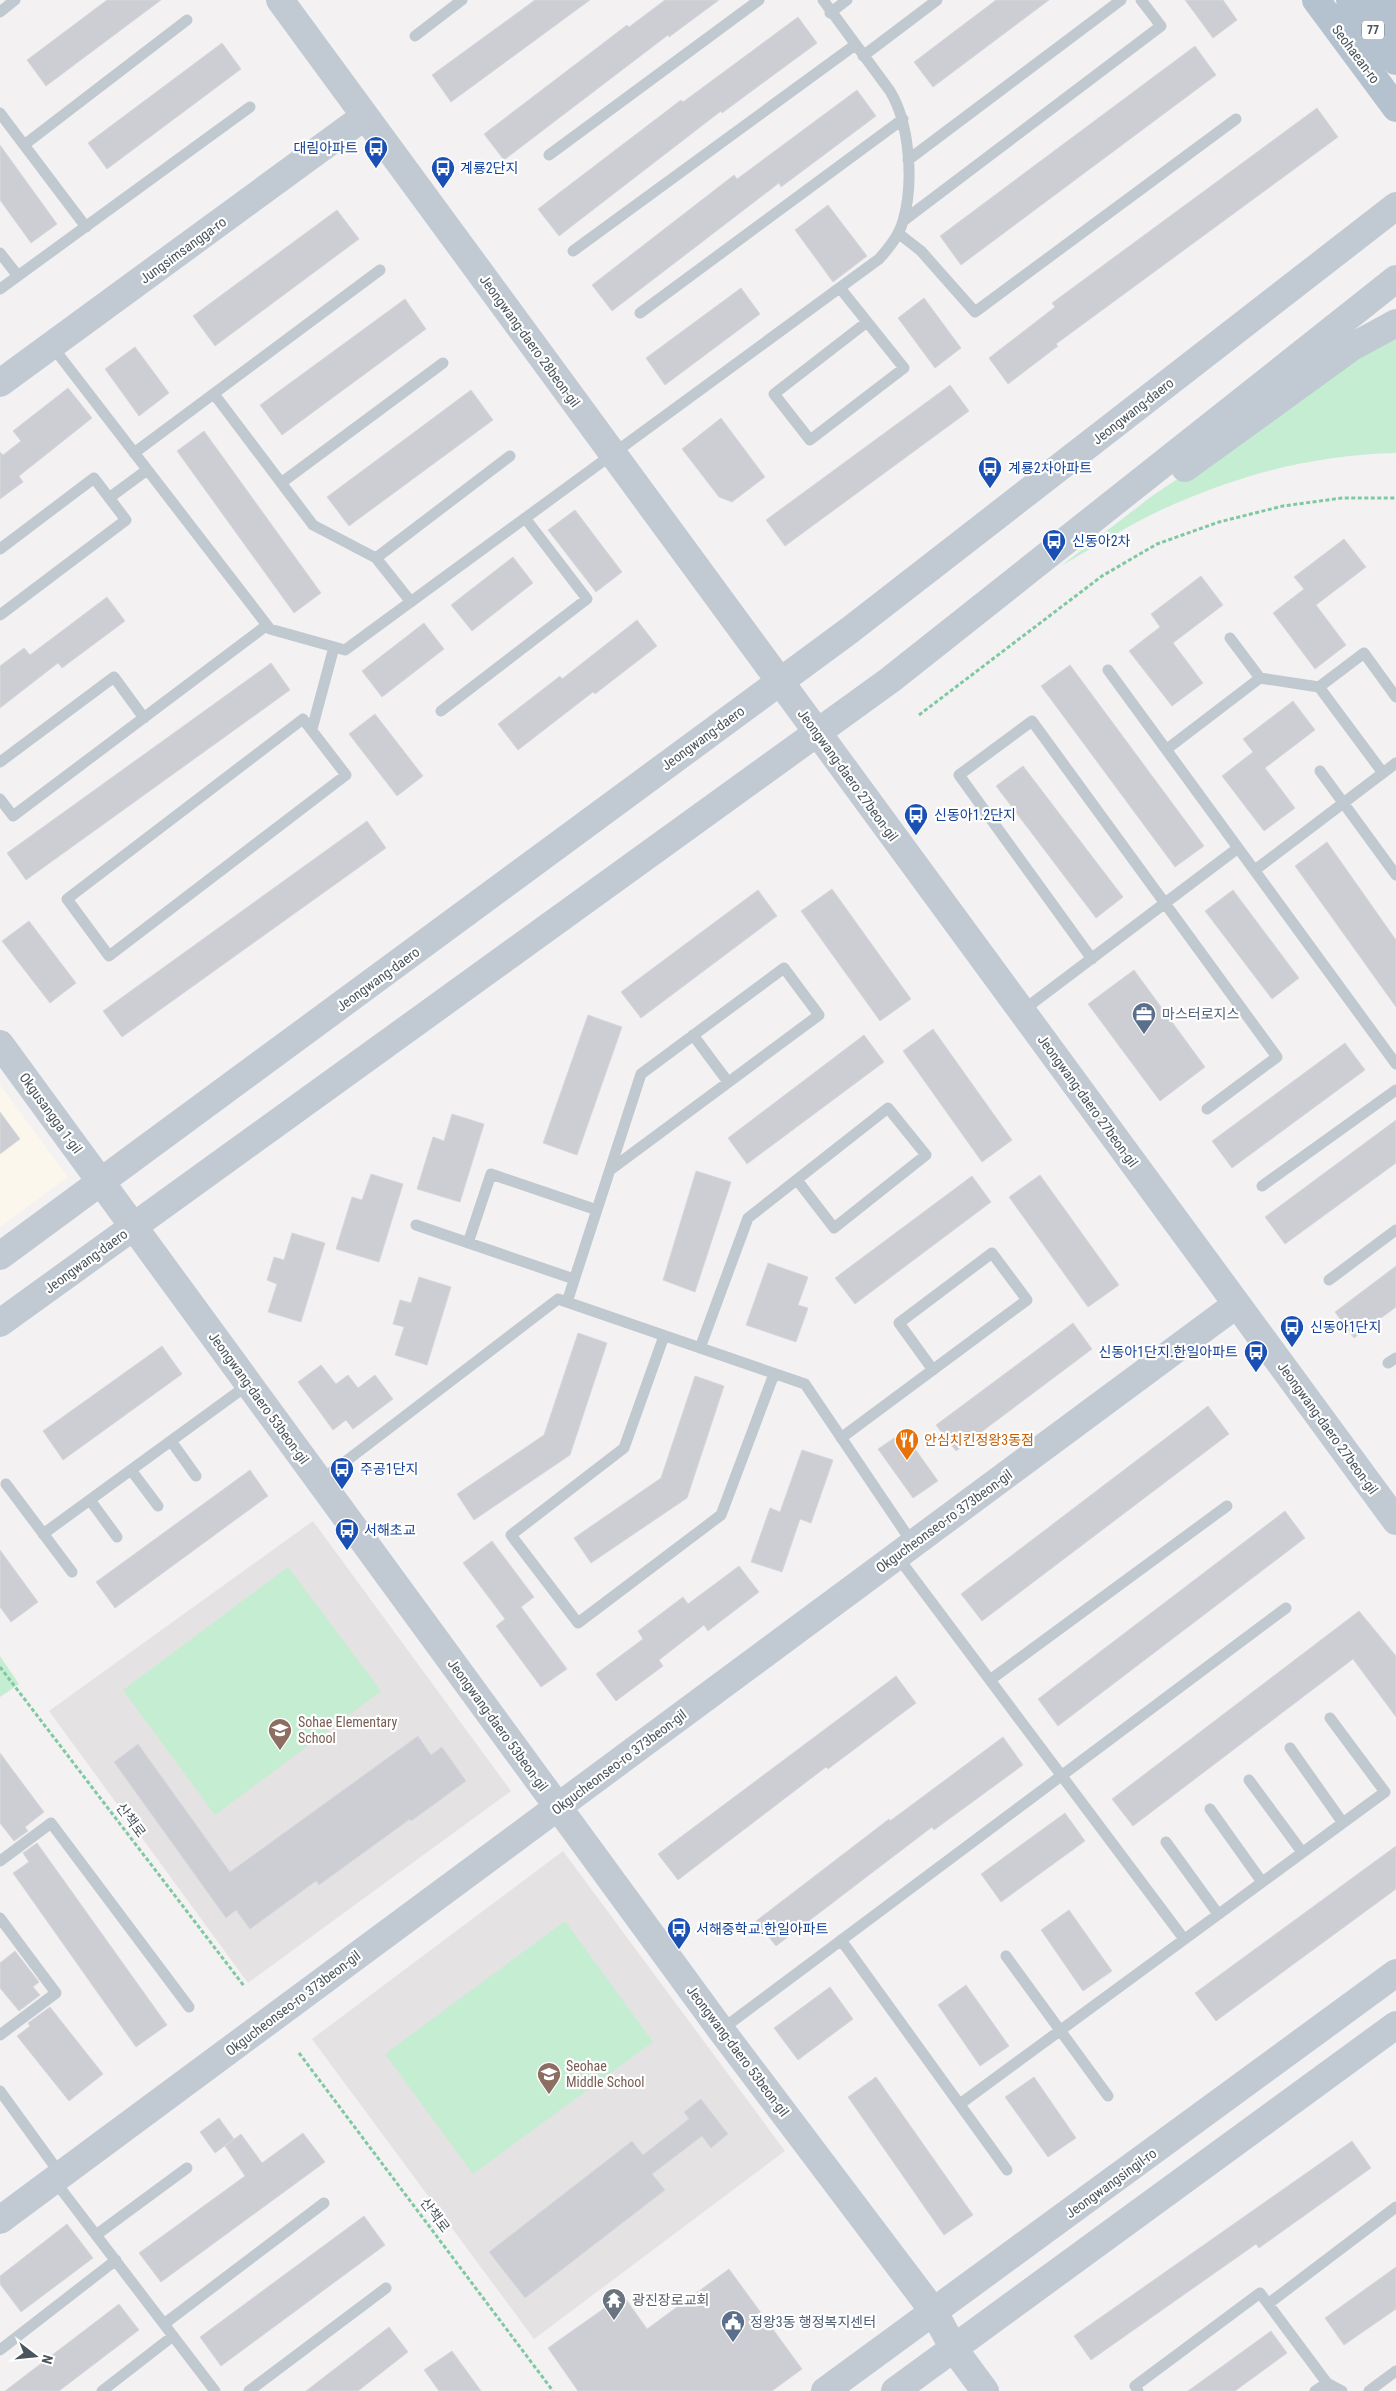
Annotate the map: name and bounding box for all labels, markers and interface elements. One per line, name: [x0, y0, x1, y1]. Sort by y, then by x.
road number: 77: [1362, 20, 1384, 40]
street label: Seohaean-ro: [1329, 22, 1383, 86]
bus stop icon: 대림아파트: [363, 135, 389, 169]
place label: 대림아파트: [294, 140, 358, 156]
bus stop icon: 계룡2단지: [430, 155, 456, 189]
place label: 계룡2단지: [460, 160, 518, 176]
street label: Jungsimsangga-ro: [137, 213, 229, 287]
street label: Jeongwang-daero 28beon-gil: [477, 272, 583, 410]
street label: Jeongwang-daero: [1089, 374, 1177, 448]
bus stop icon: 계룡2차아파트: [977, 455, 1003, 489]
place label: 계룡2차아파트: [1008, 460, 1092, 476]
bus stop icon: 신동아2차: [1041, 528, 1067, 562]
place label: 신동아2차: [1072, 533, 1131, 549]
street label: Jeongwang-daero: [658, 703, 748, 773]
street label: Jeongwang-daero 27beon-gil: [795, 706, 901, 844]
bus stop icon: 신동아1.2단지: [903, 802, 929, 836]
place label: 신동아1.2단지: [934, 807, 1016, 823]
street label: Jeongwang-daero: [333, 944, 423, 1014]
office icon: 마스터로지스: [1131, 1001, 1157, 1035]
place label: 마스터로지스: [1162, 1006, 1239, 1022]
street label: Jeongwang-daero 27beon-gil: [1035, 1032, 1141, 1170]
street label: Okgusangga 1-gil: [16, 1070, 86, 1156]
street label: Jeongwang-daero: [41, 1226, 131, 1296]
bus stop icon: 신동아1단지: [1279, 1314, 1305, 1348]
place label: 신동아1단지: [1310, 1319, 1381, 1335]
street label: Jeongwang-daero 53beon-gil: [206, 1329, 312, 1467]
bus stop icon: 신동아1단지.한일아파트: [1243, 1339, 1269, 1373]
place label: 신동아1단지.한일아파트: [1099, 1344, 1238, 1360]
street label: Jeongwang-daero 27beon-gil: [1275, 1359, 1381, 1497]
restaurant icon: 안심치킨정왕3동점: [894, 1427, 920, 1461]
place label: 안심치킨정왕3동점: [924, 1432, 1034, 1448]
bus stop icon: 주공1단지: [329, 1456, 355, 1490]
place label: 주공1단지: [360, 1461, 418, 1477]
street label: Okgucheonseo-ro 373beon-gil: [873, 1466, 1015, 1576]
bus stop icon: 서해초교: [334, 1517, 360, 1551]
place label: 서해초교: [364, 1522, 416, 1538]
street label: Jeongwang-daero 53beon-gil: [445, 1656, 551, 1794]
street label: Okgucheonseo-ro 373beon-gil: [548, 1706, 690, 1818]
place label: Sohae Elementary School: [298, 1714, 397, 1746]
school or university icon: Sohae Elementary School: [267, 1717, 293, 1751]
street label: 산책로: [113, 1800, 149, 1840]
bus stop icon: 서해중학교.한일아파트: [666, 1916, 692, 1950]
place label: 서해중학교.한일아파트: [696, 1921, 829, 1937]
street label: Okgucheonseo-ro 373beon-gil: [222, 1947, 364, 2059]
street label: Jeongwang-daero 53beon-gil: [684, 1982, 792, 2120]
place label: Seohae Middle School: [566, 2058, 644, 2090]
school or university icon: Seohae Middle School: [536, 2061, 562, 2095]
street label: Jeongwangsingil-ro: [1063, 2145, 1159, 2221]
street label: 산책로: [417, 2195, 453, 2235]
temple icon: 광진장로교회: [601, 2287, 627, 2321]
place label: 광진장로교회: [632, 2292, 709, 2308]
public building icon: 정왕3동 행정복지센터: [720, 2309, 746, 2343]
place label: 정왕3동 행정복지센터: [750, 2314, 876, 2330]
north arrow: [10, 2331, 60, 2381]
text: N: [39, 2353, 56, 2366]

